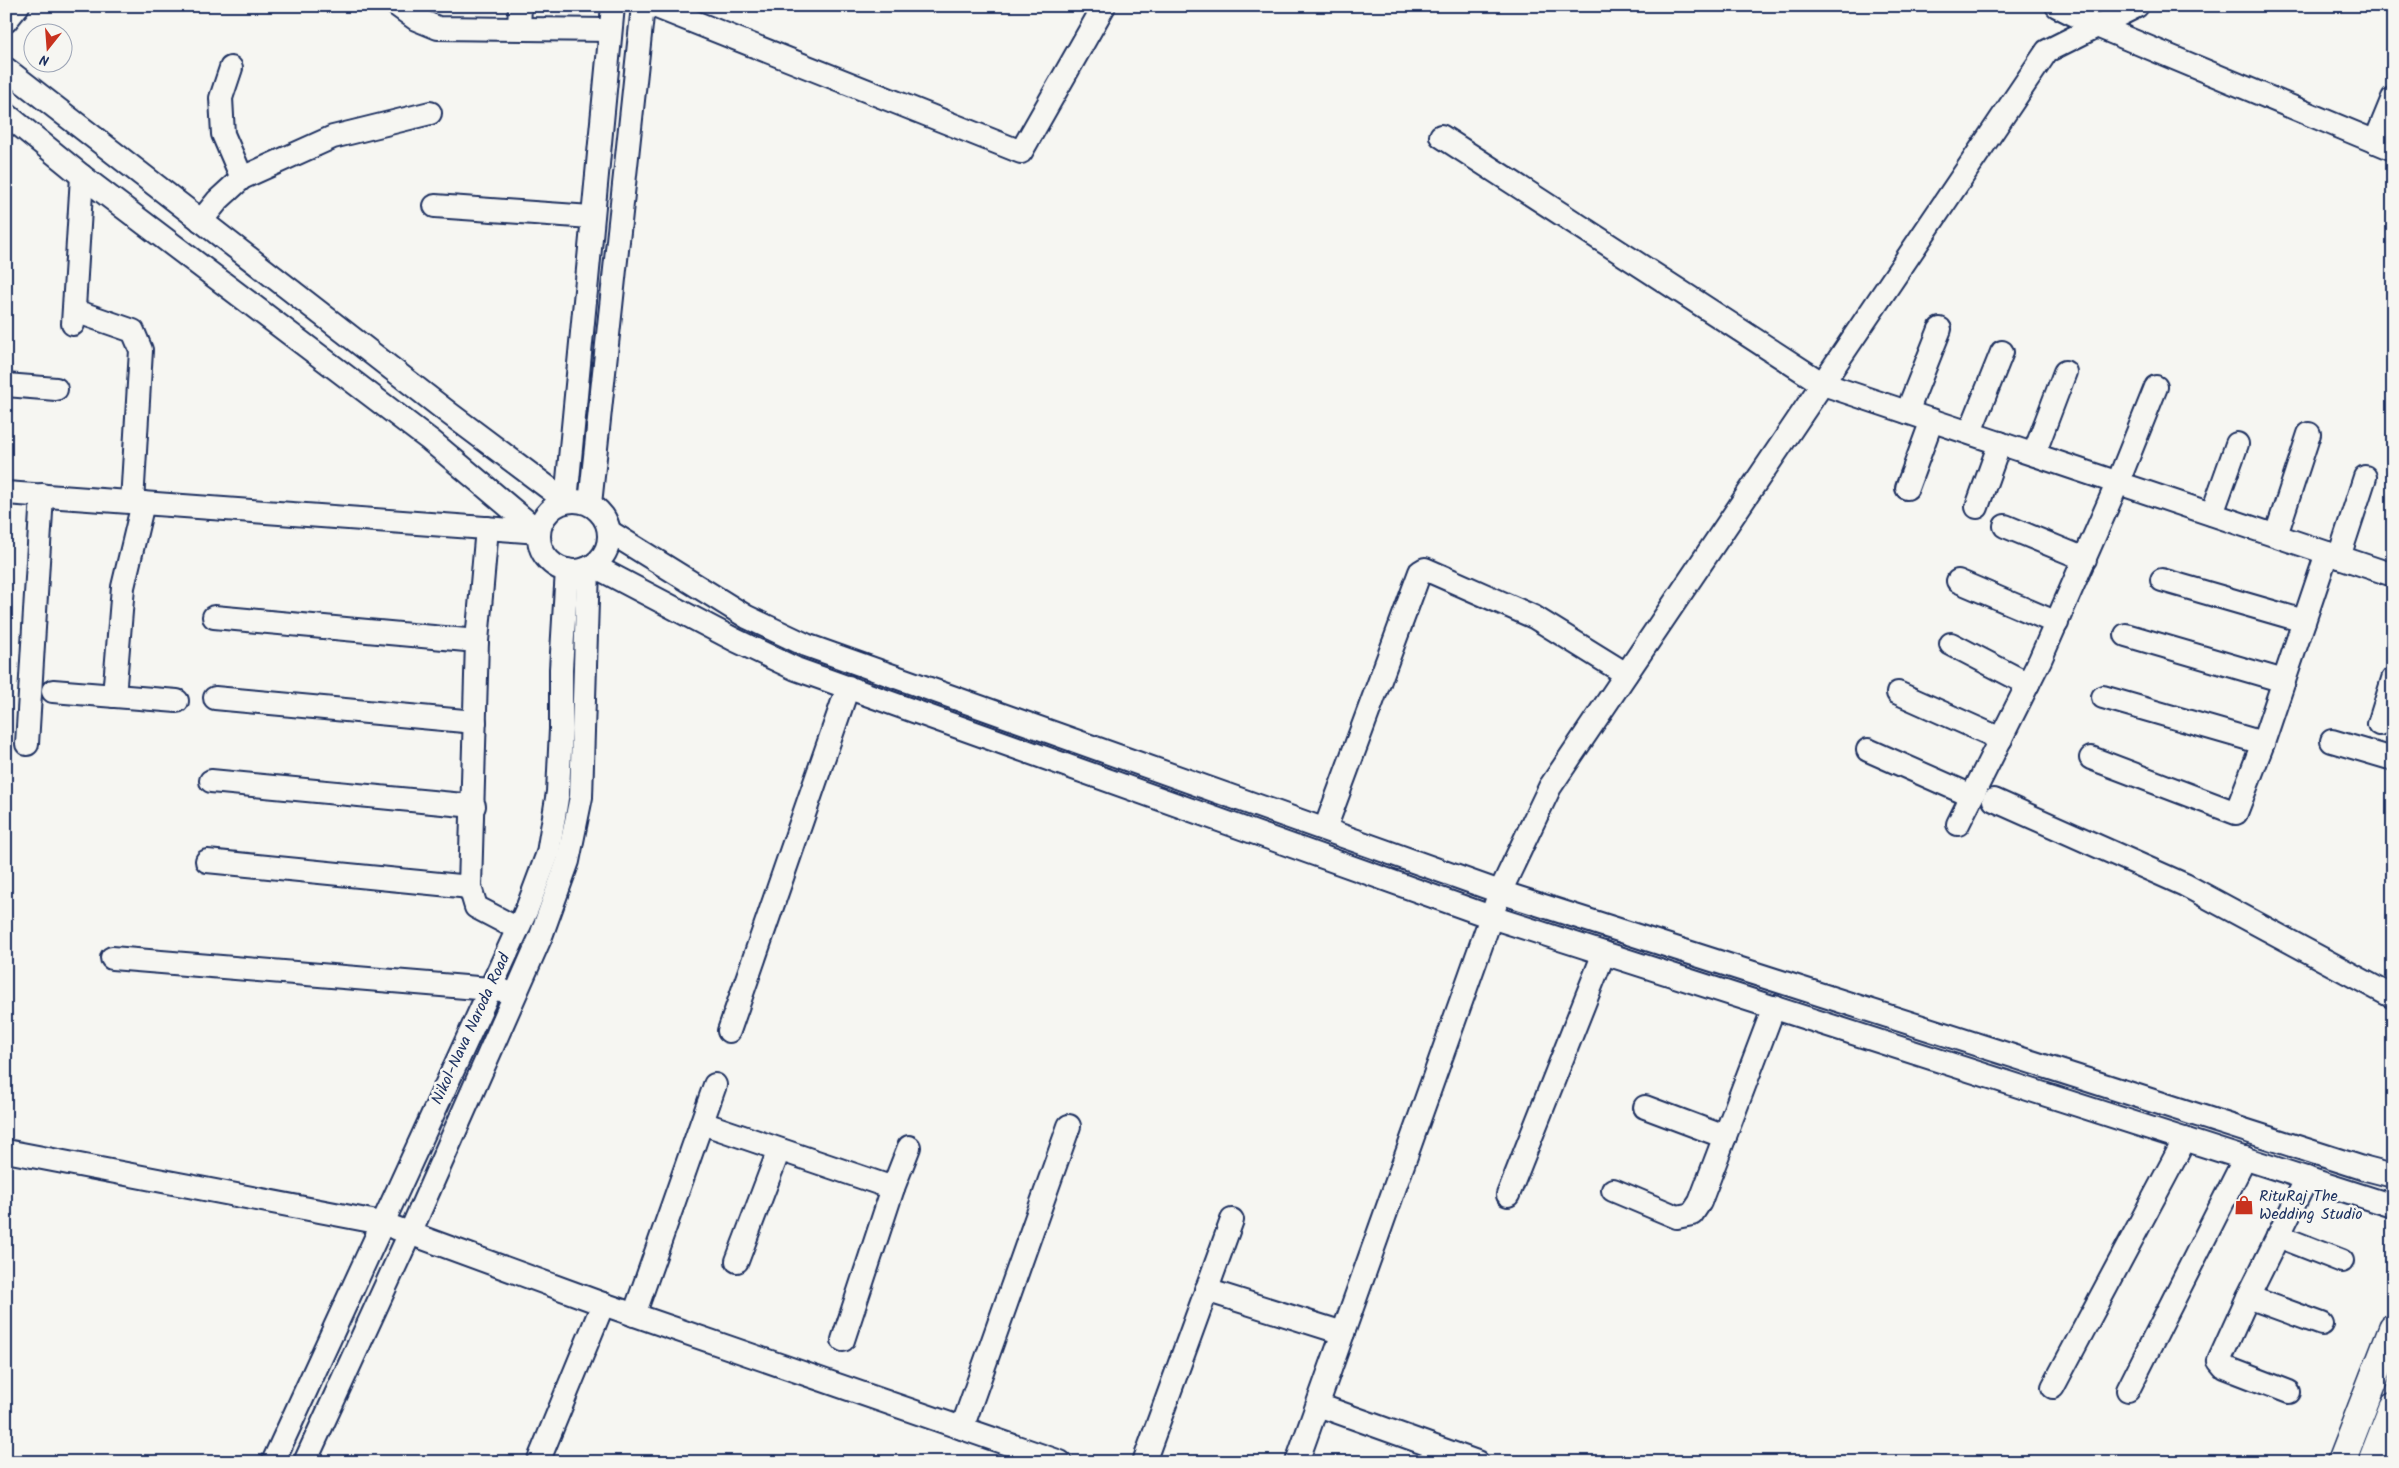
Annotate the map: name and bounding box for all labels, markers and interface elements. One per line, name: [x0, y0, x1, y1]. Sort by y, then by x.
north arrow: [22, 22, 72, 72]
text: N: [37, 48, 52, 71]
street label: Nikol-Nava Naroda Road: [425, 948, 518, 1109]
place label: RituRaj The Wedding Studio: [2259, 1184, 2362, 1227]
shop icon: RituRaj The Wedding Studio: [2233, 1194, 2255, 1216]

